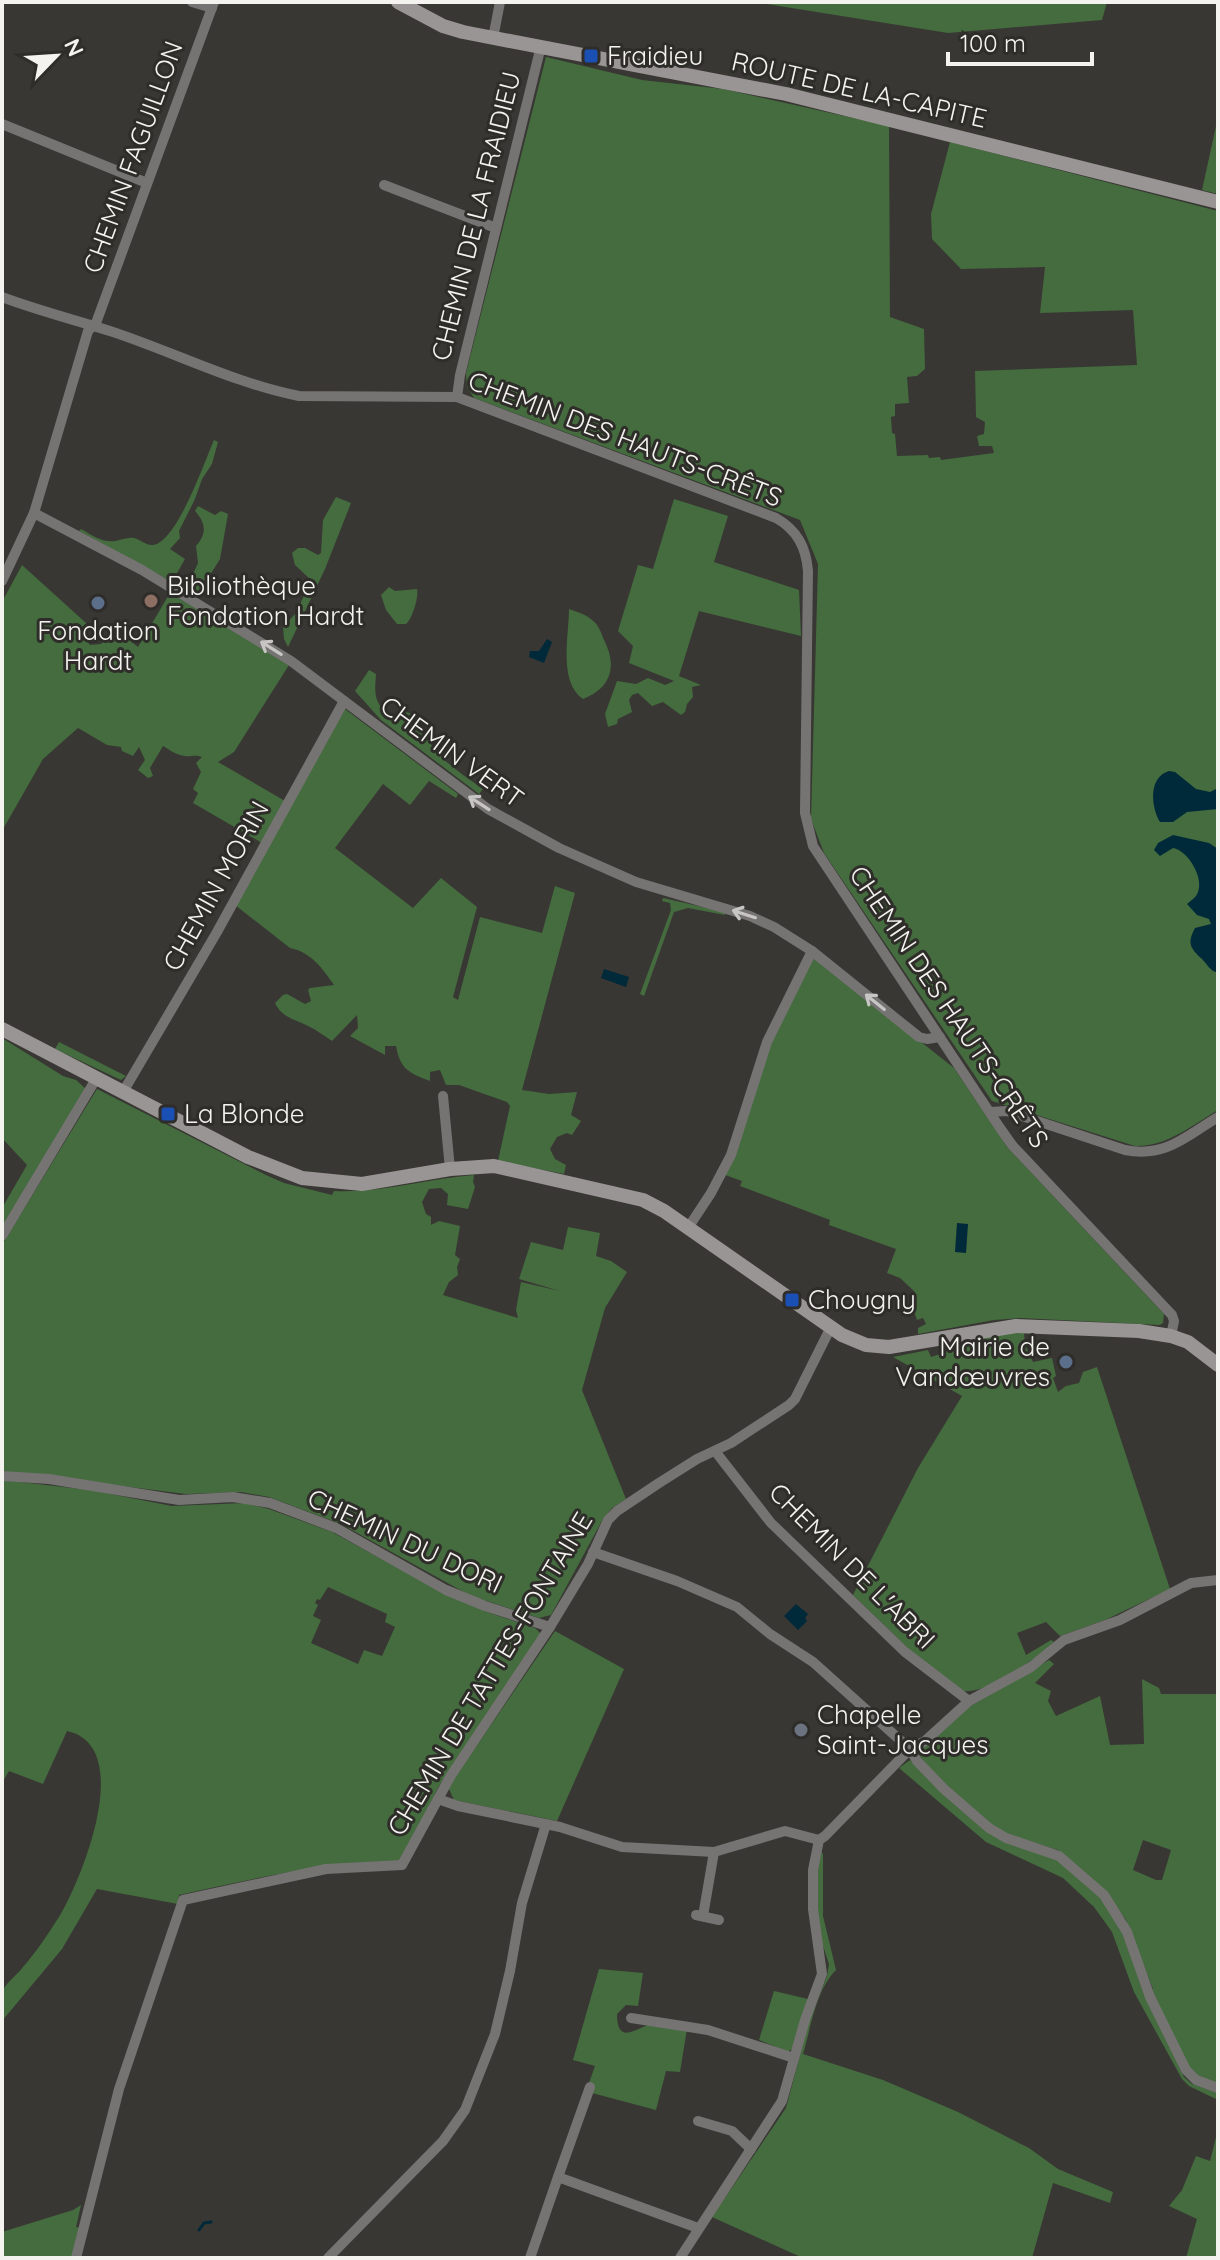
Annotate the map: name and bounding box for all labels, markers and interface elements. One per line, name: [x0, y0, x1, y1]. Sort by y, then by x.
north arrow: [16, 16, 96, 96]
scale bar: [948, 16, 1092, 66]
text: 100 m: [960, 28, 1026, 58]
text: N: [58, 34, 90, 61]
street label: CHEMIN FAGUILLON: [75, 36, 190, 277]
place label: Fraidieu: [607, 39, 703, 72]
street label: ROUTE DE LA-CAPITE: [728, 44, 990, 135]
marker: Fraidieu: [582, 47, 600, 65]
street label: CHEMIN DE LA FRAIDIEU: [424, 68, 527, 364]
street label: CHEMIN DES HAUTS-CRÊTS: [464, 363, 787, 514]
place label: Bibliothèque Fondation Hardt: [167, 569, 364, 632]
marker: Bibliothèque Fondation Hardt: [142, 592, 160, 610]
marker: Fondation Hardt: [89, 594, 107, 612]
place label: Fondation Hardt: [37, 614, 159, 677]
one-way arrow: [260, 640, 283, 656]
street label: CHEMIN VERT: [374, 688, 530, 815]
street label: CHEMIN MORIN: [155, 795, 276, 976]
one-way arrow: [469, 795, 491, 812]
street label: CHEMIN DES HAUTS-CRÊTS: [843, 859, 1056, 1154]
one-way arrow: [731, 906, 756, 921]
one-way arrow: [865, 993, 886, 1010]
place label: La Blonde: [184, 1097, 304, 1130]
marker: La Blonde: [159, 1105, 177, 1123]
place label: Chougny: [808, 1283, 916, 1316]
marker: Chougny: [783, 1291, 801, 1309]
place label: Mairie de Vandœuvres: [895, 1330, 1050, 1393]
marker: Mairie de Vandœuvres: [1057, 1353, 1075, 1371]
street label: CHEMIN DE L'ABRI: [762, 1476, 942, 1656]
street label: CHEMIN DU DORI: [302, 1481, 508, 1600]
street label: CHEMIN DE TATTES-FONTAINE: [380, 1506, 599, 1841]
place label: Chapelle Saint-Jacques: [817, 1698, 988, 1761]
marker: Chapelle Saint-Jacques: [792, 1721, 810, 1739]

